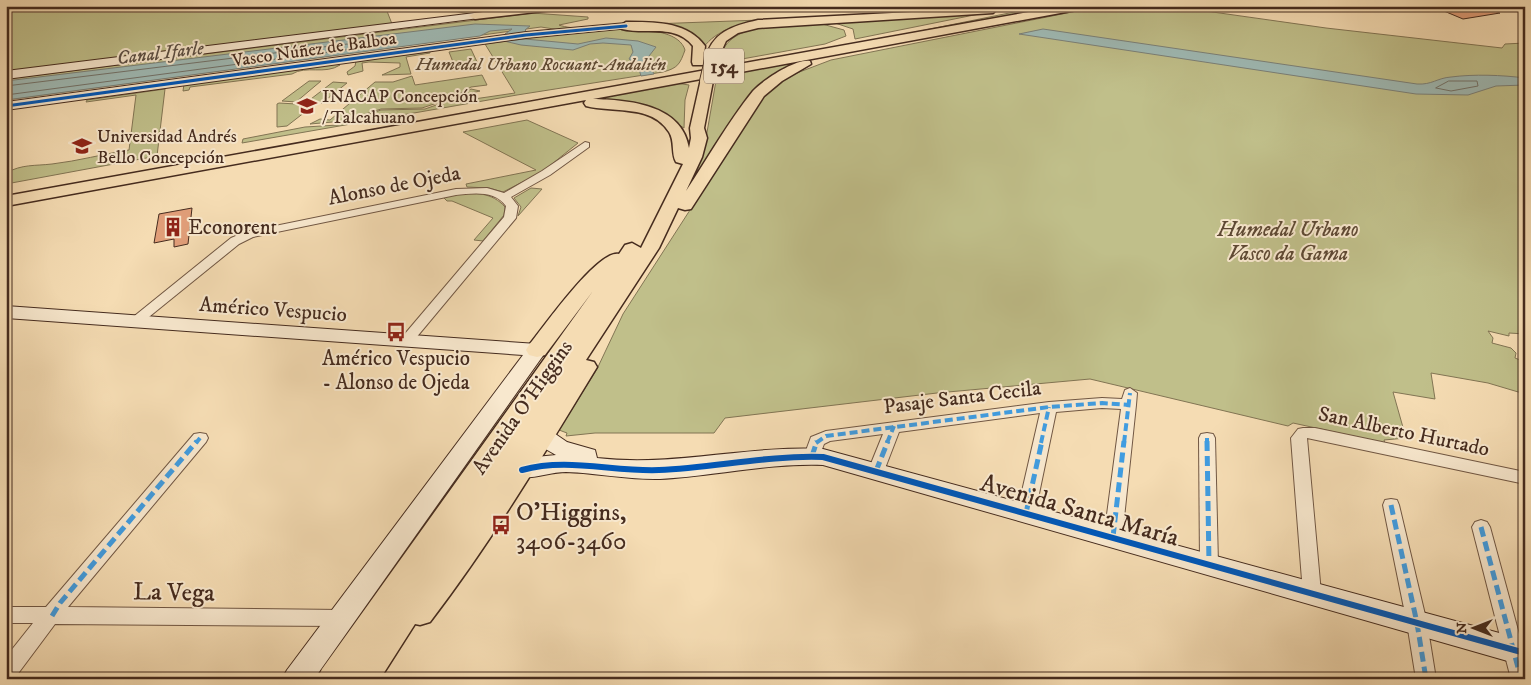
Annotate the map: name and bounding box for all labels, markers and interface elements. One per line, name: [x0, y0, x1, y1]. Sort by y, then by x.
street label: Vasco Núñez de Balboa: [230, 28, 398, 73]
water label: Canal Ifarle: [115, 37, 205, 70]
road number: 154: [704, 48, 744, 84]
park label: Humedal Urbano Rocuant-Andalién: [415, 54, 666, 76]
place label: INACAP Concepción / Talcahuano: [322, 86, 478, 129]
school or university icon: INACAP Concepción / Talcahuano: [296, 95, 318, 117]
place label: Universidad Andrés Bello Concepción: [97, 126, 237, 169]
school or university icon: Universidad Andrés Bello Concepción: [71, 135, 93, 157]
street label: Alonso de Ojeda: [326, 160, 463, 212]
place label: Econorent: [188, 215, 278, 241]
building icon: Econorent: [162, 216, 184, 238]
park label: Humedal Urbano Vasco da Gama: [1216, 217, 1359, 267]
street label: Américo Vespucio: [198, 292, 348, 328]
bus stop icon: Américo Vespucio - Alonso de Ojeda: [385, 321, 407, 343]
street label: Avenida O'Higgins: [467, 335, 579, 480]
place label: Américo Vespucio - Alonso de Ojeda: [322, 346, 470, 396]
street label: Pasaje Santa Cecila: [882, 375, 1042, 421]
street label: San Alberto Hurtado: [1316, 401, 1492, 463]
street label: Avenida Santa María: [977, 467, 1183, 554]
place label: O'Higgins, 3406-3460: [516, 497, 627, 557]
bus stop icon: O'Higgins, 3406-3460: [490, 514, 512, 536]
street label: La Vega: [133, 576, 215, 609]
north arrow: [1448, 602, 1498, 652]
text: N: [1453, 622, 1471, 634]

